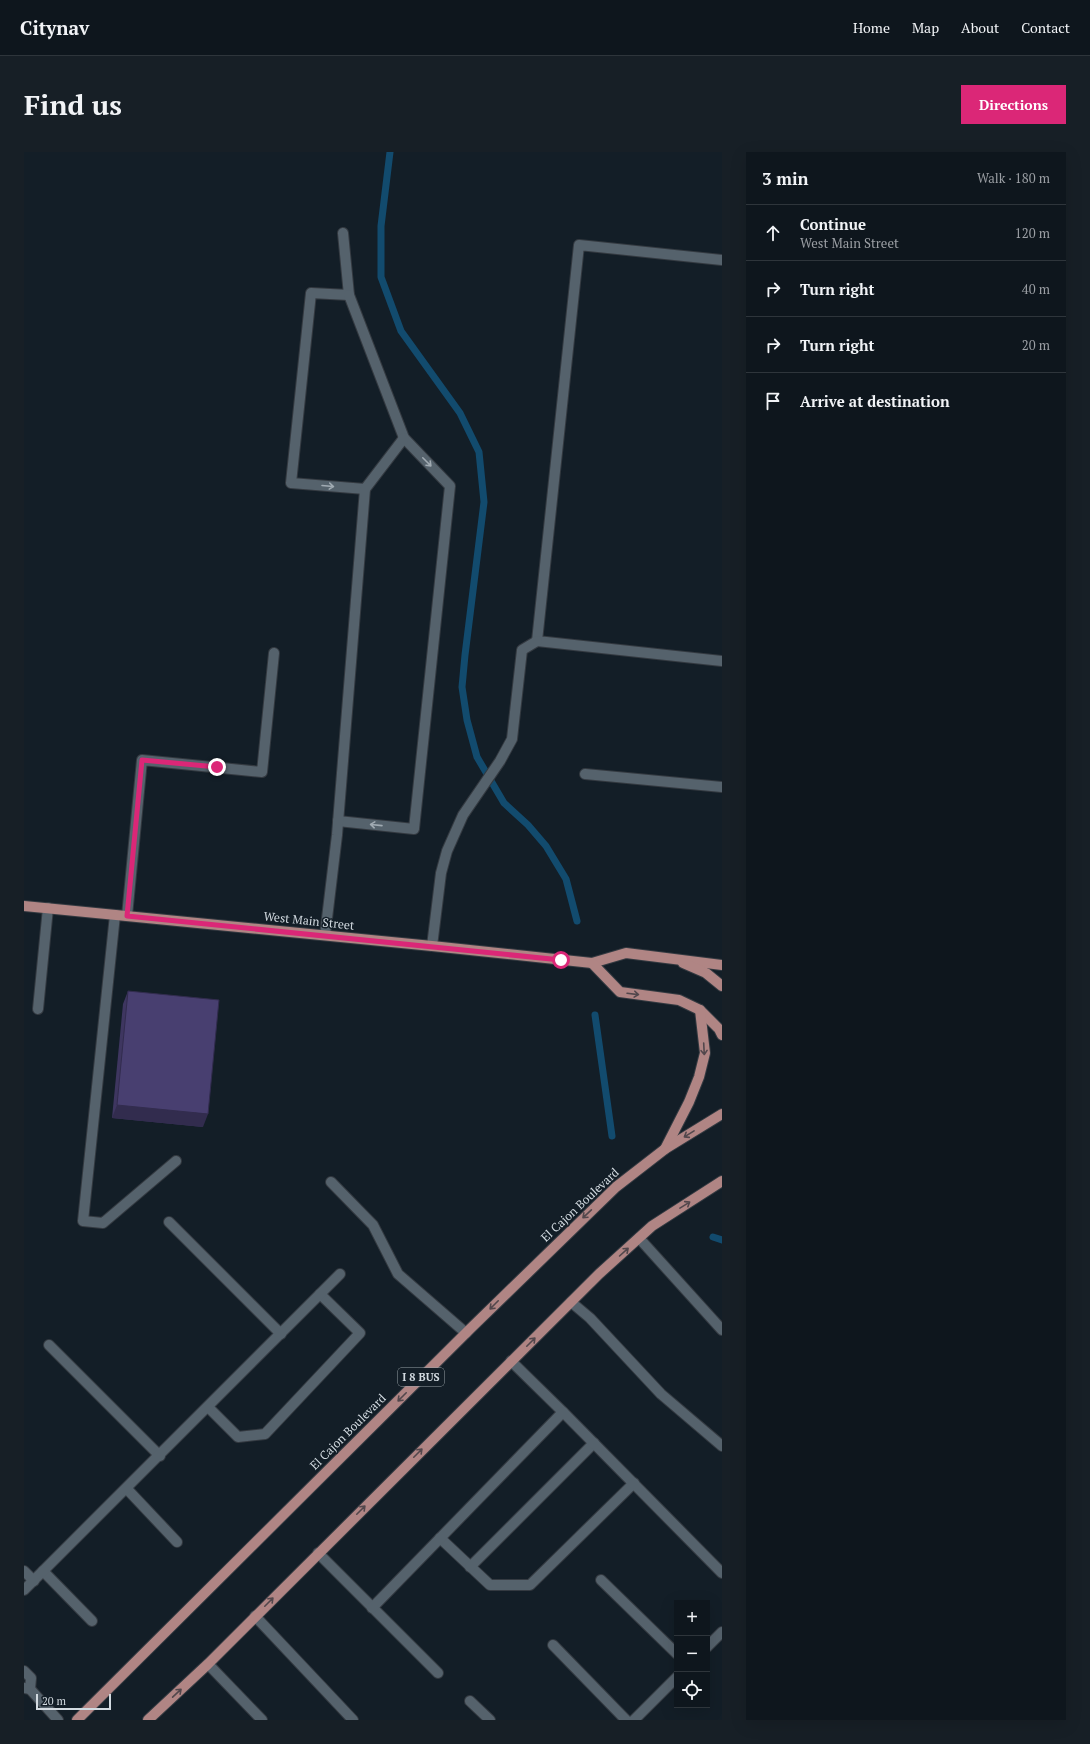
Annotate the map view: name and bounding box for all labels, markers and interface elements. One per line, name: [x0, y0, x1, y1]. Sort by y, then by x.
text: Citynav: [20, 15, 89, 40]
text: Home: [853, 18, 890, 37]
text: Map: [912, 18, 939, 37]
text: About: [961, 18, 999, 37]
text: Contact: [1021, 18, 1070, 37]
button: Directions: [961, 85, 1066, 124]
text: Find us: [24, 86, 122, 123]
text: 3 min: [762, 167, 809, 190]
text: Walk · 180 m: [977, 169, 1050, 187]
text: Continue: [800, 214, 866, 234]
icon: ahead: [762, 222, 784, 244]
text: 120 m: [1015, 224, 1050, 242]
text: West Main Street: [800, 234, 899, 252]
icon: right: [762, 278, 784, 300]
text: Turn right: [800, 279, 875, 299]
text: 40 m: [1022, 280, 1050, 298]
icon: right: [762, 334, 784, 356]
text: Turn right: [800, 335, 875, 355]
text: 20 m: [1022, 336, 1050, 354]
icon: arrive: [762, 390, 784, 412]
text: Arrive at destination: [800, 391, 950, 411]
one-way arrow: [422, 457, 432, 467]
one-way arrow: [321, 482, 334, 490]
route end: [208, 758, 226, 776]
one-way arrow: [370, 821, 383, 829]
street label: West Main Street: [263, 908, 356, 933]
route start: [552, 951, 570, 969]
one-way arrow: [626, 990, 639, 998]
one-way arrow: [700, 1042, 708, 1055]
one-way arrow: [683, 1131, 695, 1139]
street label: El Cajon Boulevard: [538, 1164, 622, 1245]
one-way arrow: [679, 1200, 691, 1208]
one-way arrow: [582, 1210, 592, 1219]
one-way arrow: [619, 1247, 629, 1256]
one-way arrow: [489, 1300, 499, 1310]
one-way arrow: [526, 1337, 536, 1347]
road number: I 8 BUS: [398, 1368, 444, 1386]
street label: El Cajon Boulevard: [307, 1390, 389, 1473]
one-way arrow: [397, 1392, 407, 1402]
one-way arrow: [413, 1448, 423, 1458]
one-way arrow: [356, 1505, 366, 1515]
one-way arrow: [264, 1597, 274, 1607]
map controls: [674, 1600, 710, 1708]
button: +: [674, 1600, 710, 1636]
button: −: [674, 1636, 710, 1672]
button: locate: [674, 1672, 710, 1708]
one-way arrow: [171, 1689, 182, 1698]
scale bar: [36, 1692, 111, 1711]
text: 20 m: [42, 1694, 66, 1708]

